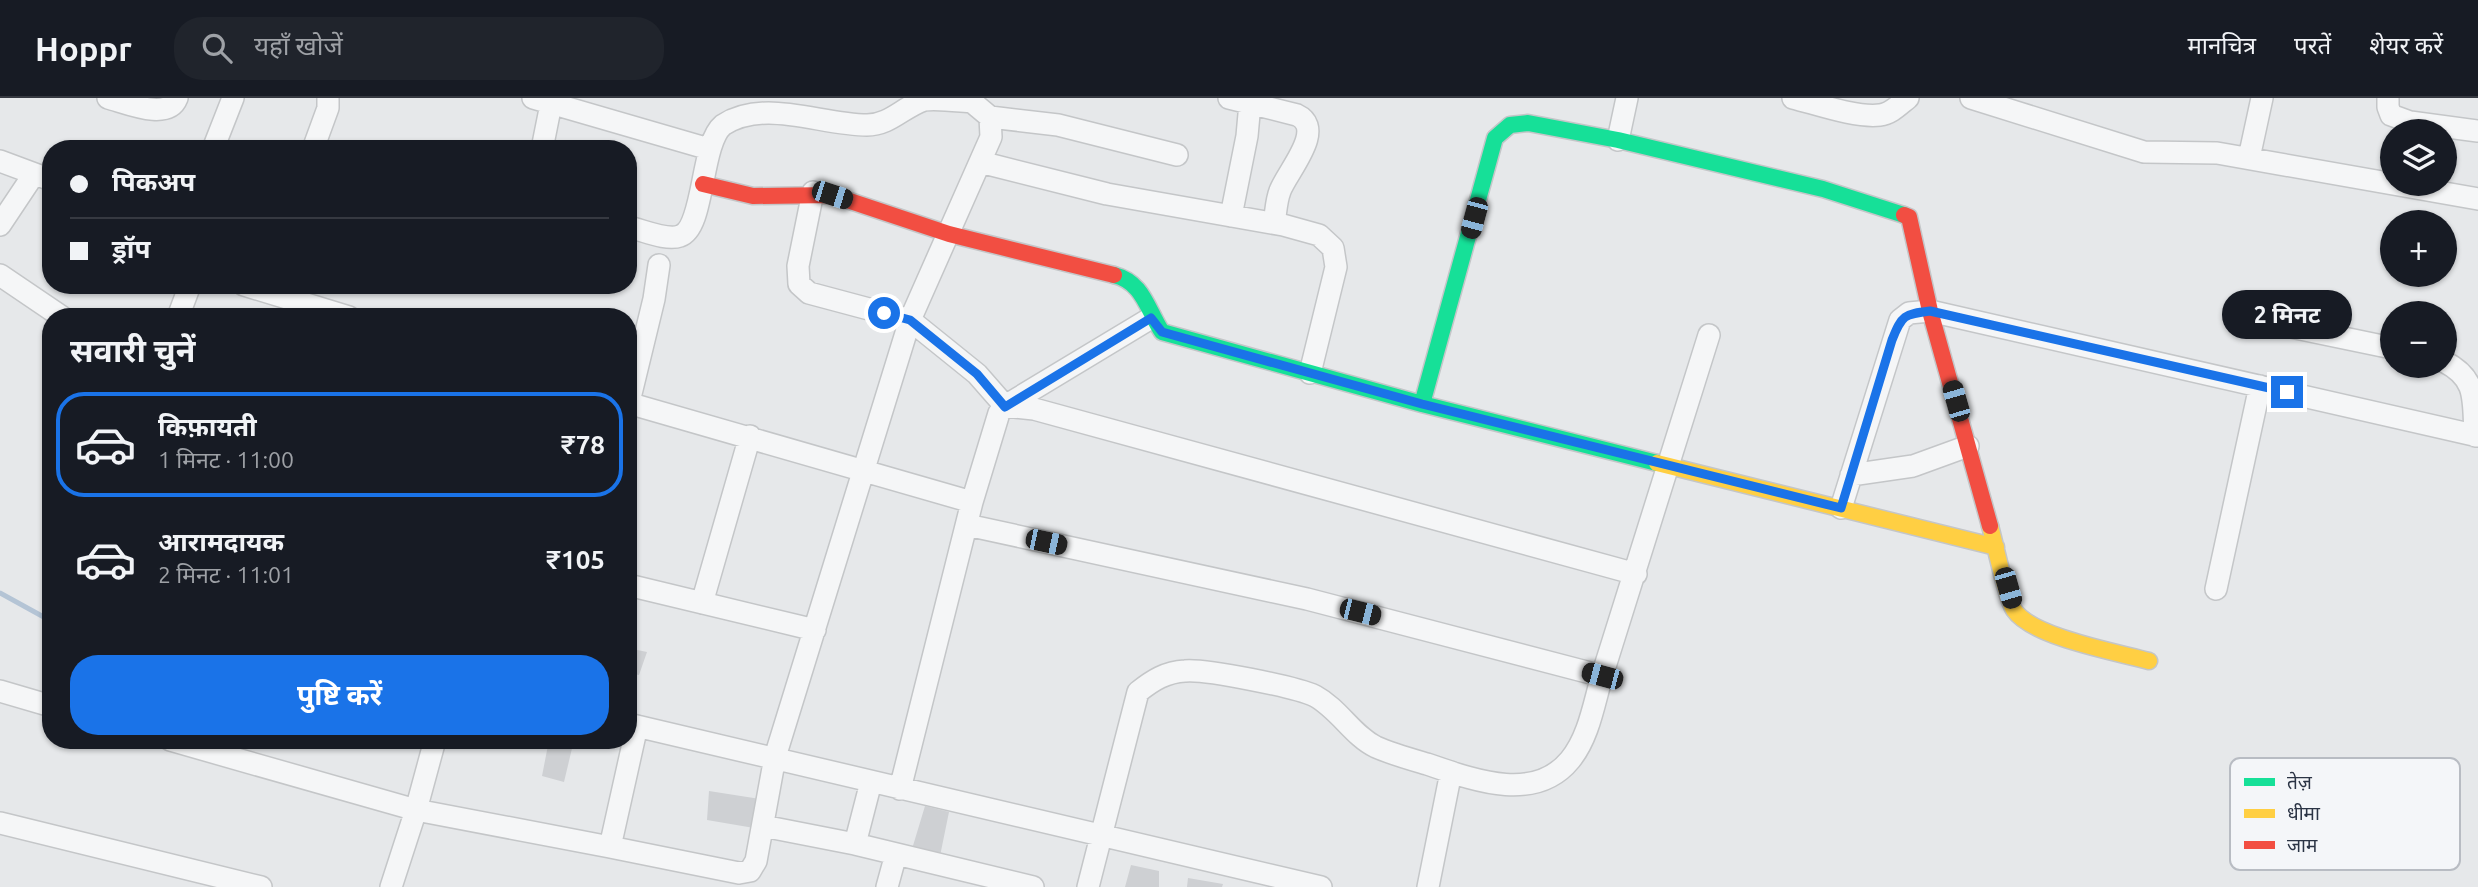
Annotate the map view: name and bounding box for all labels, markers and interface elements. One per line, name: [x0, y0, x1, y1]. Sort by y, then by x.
search box: [174, 17, 664, 80]
icon: search: [198, 29, 236, 67]
text: Hoppr: [35, 30, 132, 67]
text: यहाँ खोजें: [254, 31, 343, 60]
text: मानचित्र: [2187, 32, 2256, 59]
text: परतें: [2294, 32, 2331, 59]
text: शेयर करें: [2369, 32, 2443, 59]
map controls: [2380, 119, 2457, 378]
button: layers: [2380, 119, 2457, 196]
text: पिकअप: [112, 167, 195, 196]
car: [809, 179, 856, 211]
car: [1459, 195, 1490, 241]
button: +: [2380, 210, 2457, 287]
text: ड्रॉप: [112, 234, 150, 263]
callout: 2 मिनट: [2222, 290, 2352, 340]
route start: [868, 297, 900, 329]
button: −: [2380, 301, 2457, 378]
text: 2 मिनट: [2254, 302, 2320, 327]
text: सवारी चुनें: [70, 332, 195, 368]
route end: [2271, 376, 2303, 408]
car: [1941, 378, 1972, 424]
text: किफ़ायती: [158, 412, 257, 441]
icon: car: [74, 413, 137, 476]
text: ₹78: [561, 430, 605, 459]
text: 1 मिनट · 11:00: [158, 447, 294, 472]
text: आरामदायक: [158, 527, 284, 556]
car: [1024, 527, 1069, 557]
icon: car: [74, 528, 137, 591]
text: ₹105: [546, 545, 605, 574]
text: 2 मिनट · 11:01: [158, 562, 294, 587]
car: [1993, 565, 2024, 611]
car: [1338, 597, 1383, 627]
button: पुष्टि करें: [70, 655, 609, 735]
car: [1579, 660, 1626, 692]
legend: [2230, 758, 2460, 870]
text: तेज़: [2287, 771, 2313, 793]
text: धीमा: [2287, 802, 2321, 824]
text: जाम: [2287, 834, 2318, 856]

